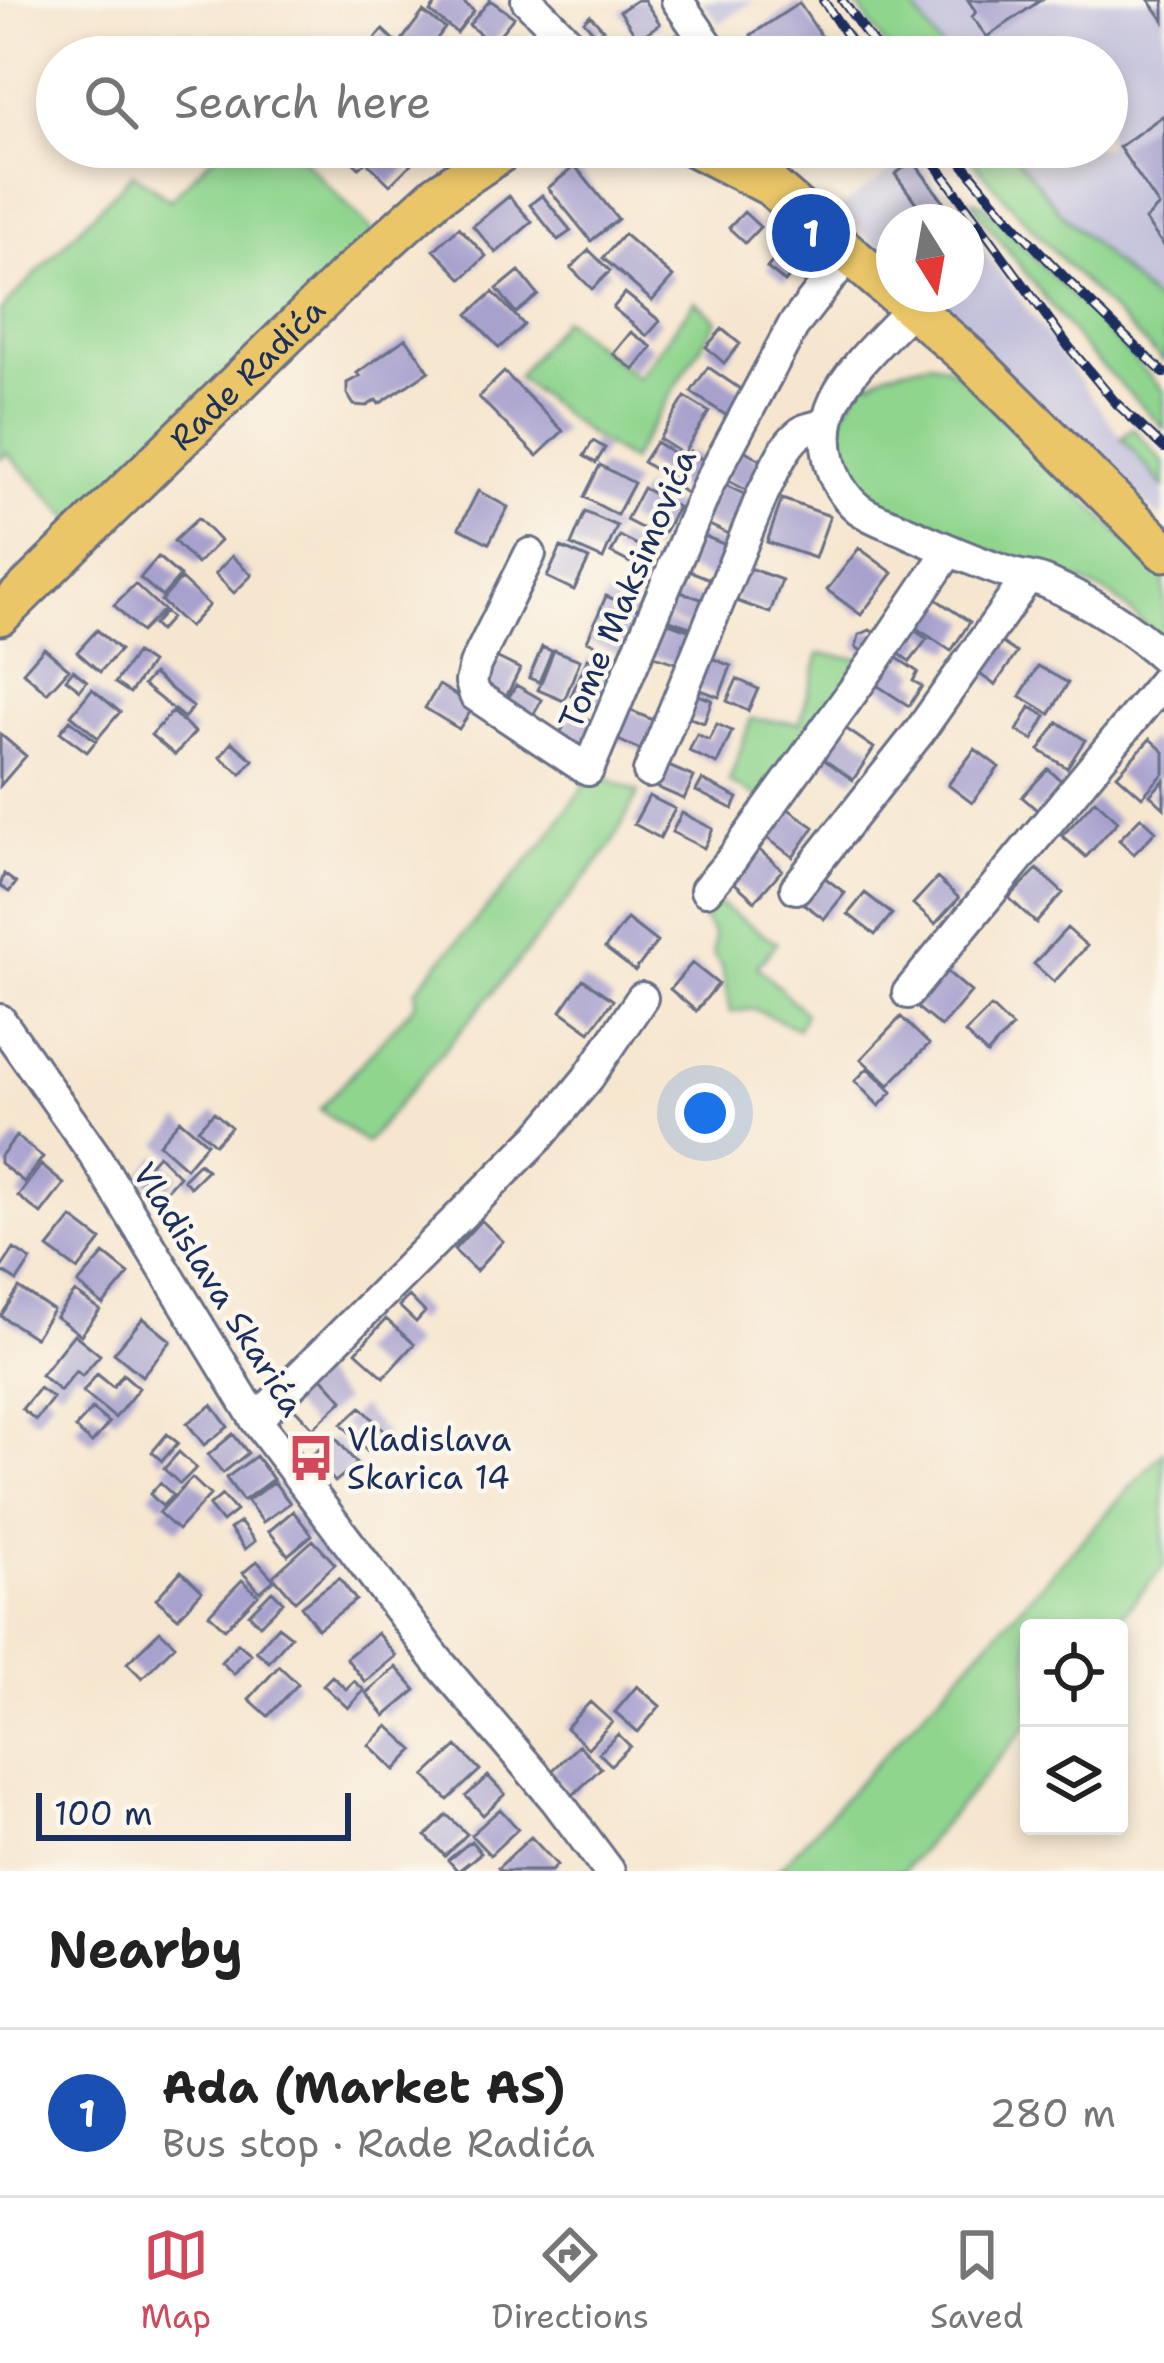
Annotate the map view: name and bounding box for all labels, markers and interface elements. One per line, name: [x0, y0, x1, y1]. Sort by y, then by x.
search box: [36, 36, 1128, 168]
icon: search: [78, 69, 144, 135]
text: Search here: [174, 72, 431, 132]
pin: 1: [772, 188, 850, 278]
north arrow: [876, 204, 984, 312]
street label: Rade Radića: [159, 288, 335, 461]
street label: Tome Maksimovića: [548, 442, 707, 736]
your location: [675, 1083, 735, 1143]
street label: Vladislava Skarića: [122, 1154, 315, 1425]
place label: Vladislava Skarica 14: [347, 1417, 511, 1500]
bus stop icon: Vladislava Skarica 14: [286, 1433, 336, 1483]
map controls: [1020, 1619, 1128, 1835]
button: locate: [1020, 1619, 1128, 1727]
button: layers: [1020, 1727, 1128, 1835]
scale bar: [36, 1787, 351, 1840]
text: 100 m: [54, 1791, 153, 1836]
text: Nearby: [48, 1915, 243, 1983]
text: Ada (Market AS): [162, 2057, 565, 2117]
text: 1: [78, 2087, 96, 2139]
text: 280 m: [989, 2087, 1116, 2139]
text: Bus stop · Rade Radića: [162, 2117, 595, 2169]
tab: Map: [140, 2222, 211, 2339]
tab: Directions: [492, 2222, 649, 2339]
tab: Saved: [930, 2222, 1024, 2339]

